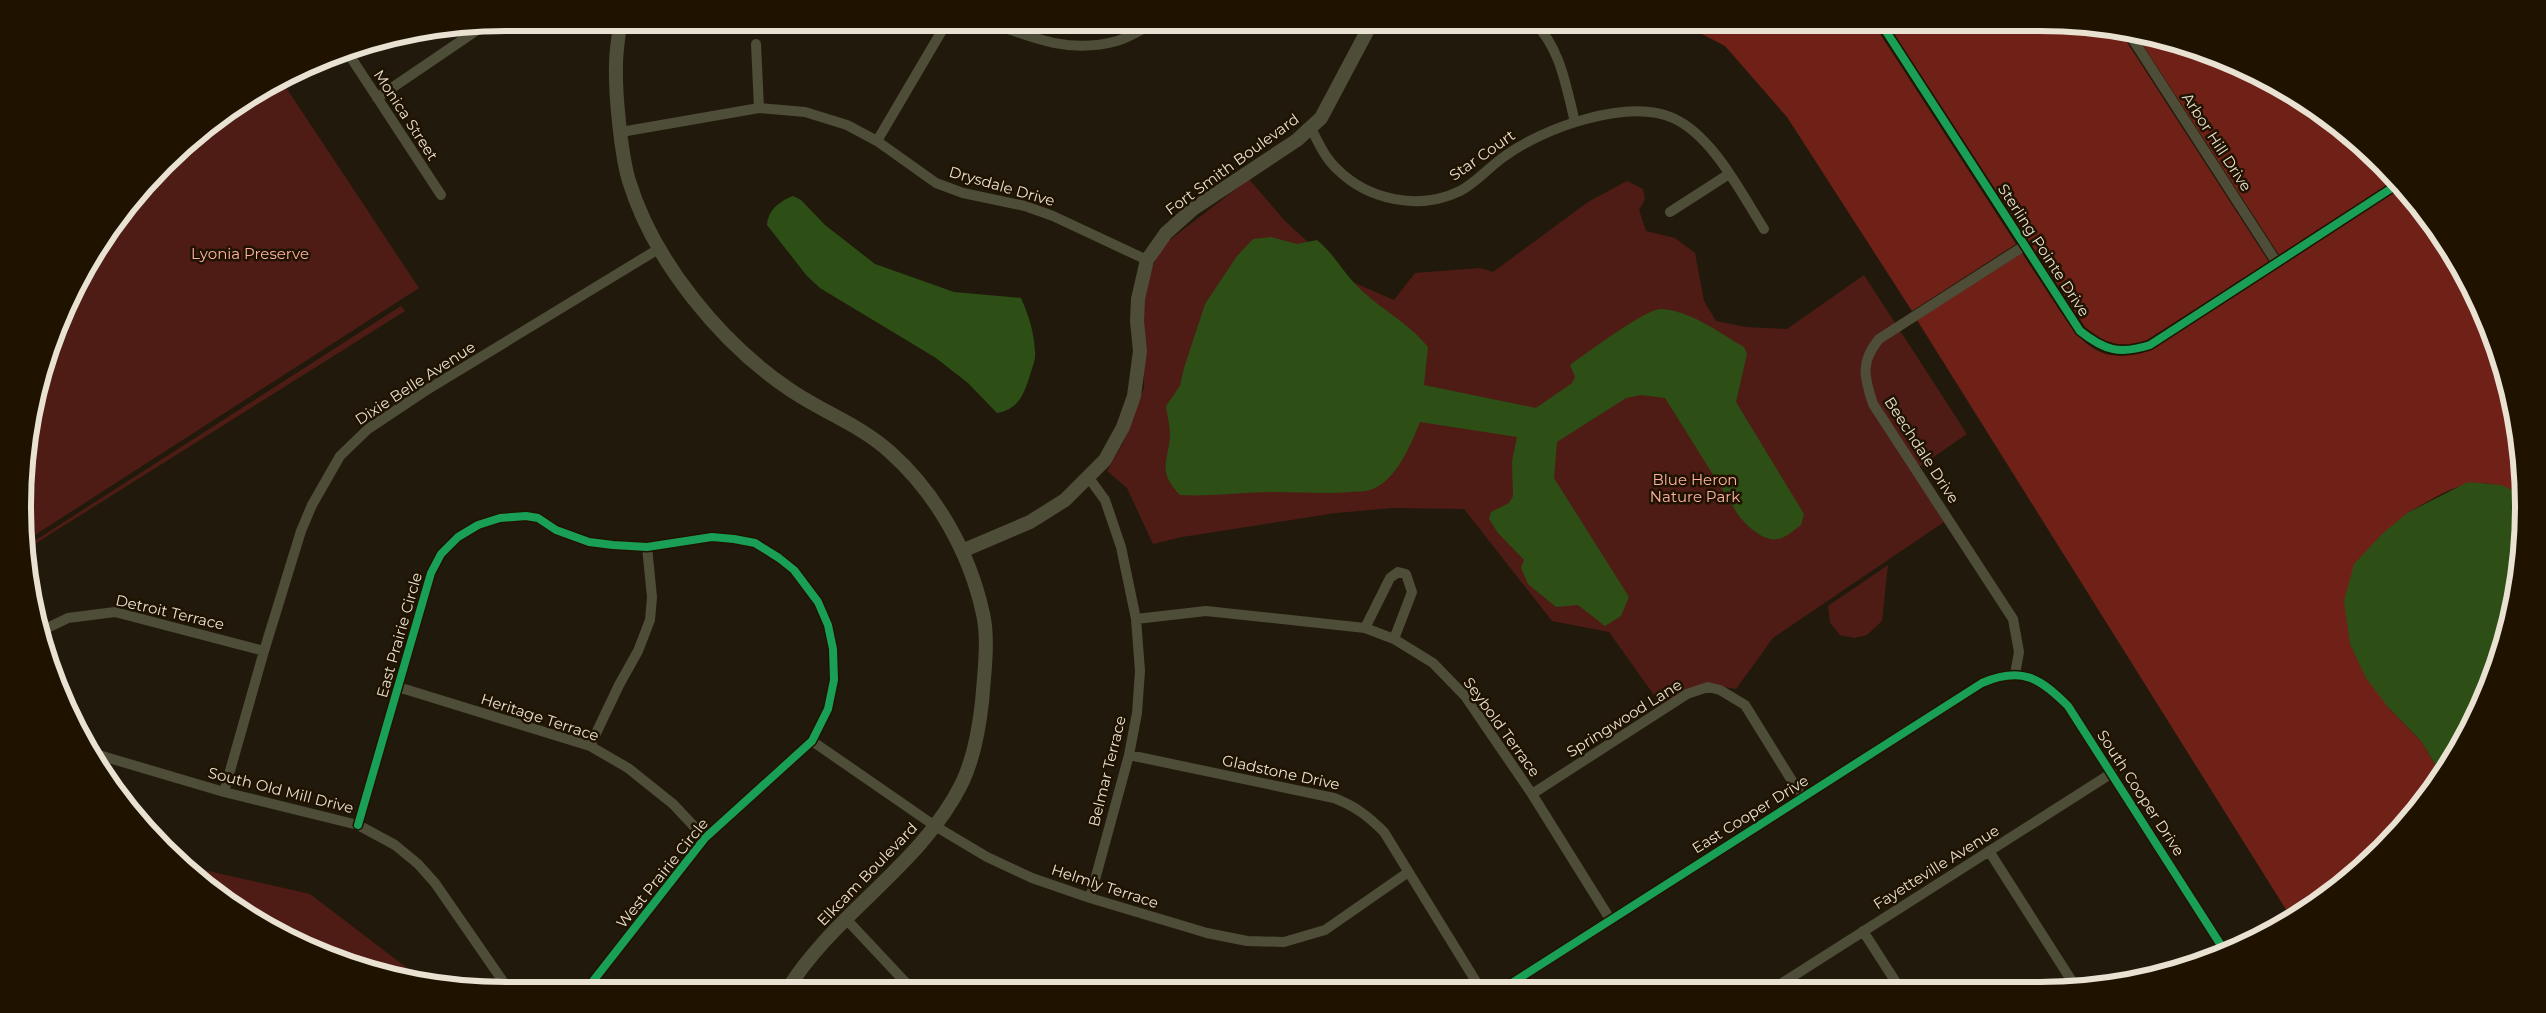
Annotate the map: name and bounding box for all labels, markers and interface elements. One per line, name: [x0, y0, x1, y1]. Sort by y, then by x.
street label: Monica Street: [370, 66, 442, 164]
street label: Arbor Hill Drive: [2178, 89, 2256, 195]
street label: Fort Smith Boulevard: [1161, 109, 1303, 219]
street label: Star Court: [1445, 125, 1519, 185]
street label: Drysdale Drive: [947, 162, 1057, 210]
street label: Sterling Pointe Drive: [1994, 180, 2094, 320]
park label: Lyonia Preserve: [191, 244, 309, 263]
street label: Dixie Belle Avenue: [351, 337, 479, 429]
street label: Beechdale Drive: [1880, 393, 1964, 507]
park label: Blue Heron Nature Park: [1650, 470, 1740, 506]
street label: East Prairie Circle: [372, 570, 426, 700]
street label: Detroit Terrace: [114, 590, 226, 634]
street label: Seybold Terrace: [1460, 674, 1544, 780]
street label: Springwood Lane: [1563, 675, 1685, 761]
street label: Heritage Terrace: [478, 689, 602, 745]
street label: Belmar Terrace: [1084, 714, 1130, 828]
street label: South Cooper Drive: [2093, 726, 2189, 860]
street label: Gladstone Drive: [1221, 750, 1341, 794]
street label: South Old Mill Drive: [206, 763, 356, 817]
street label: East Cooper Drive: [1688, 771, 1812, 857]
street label: West Prairie Circle: [612, 814, 712, 932]
street label: Elkcam Boulevard: [813, 818, 921, 930]
street label: Fayetteville Avenue: [1869, 820, 2003, 914]
street label: Helmly Terrace: [1049, 860, 1161, 912]

